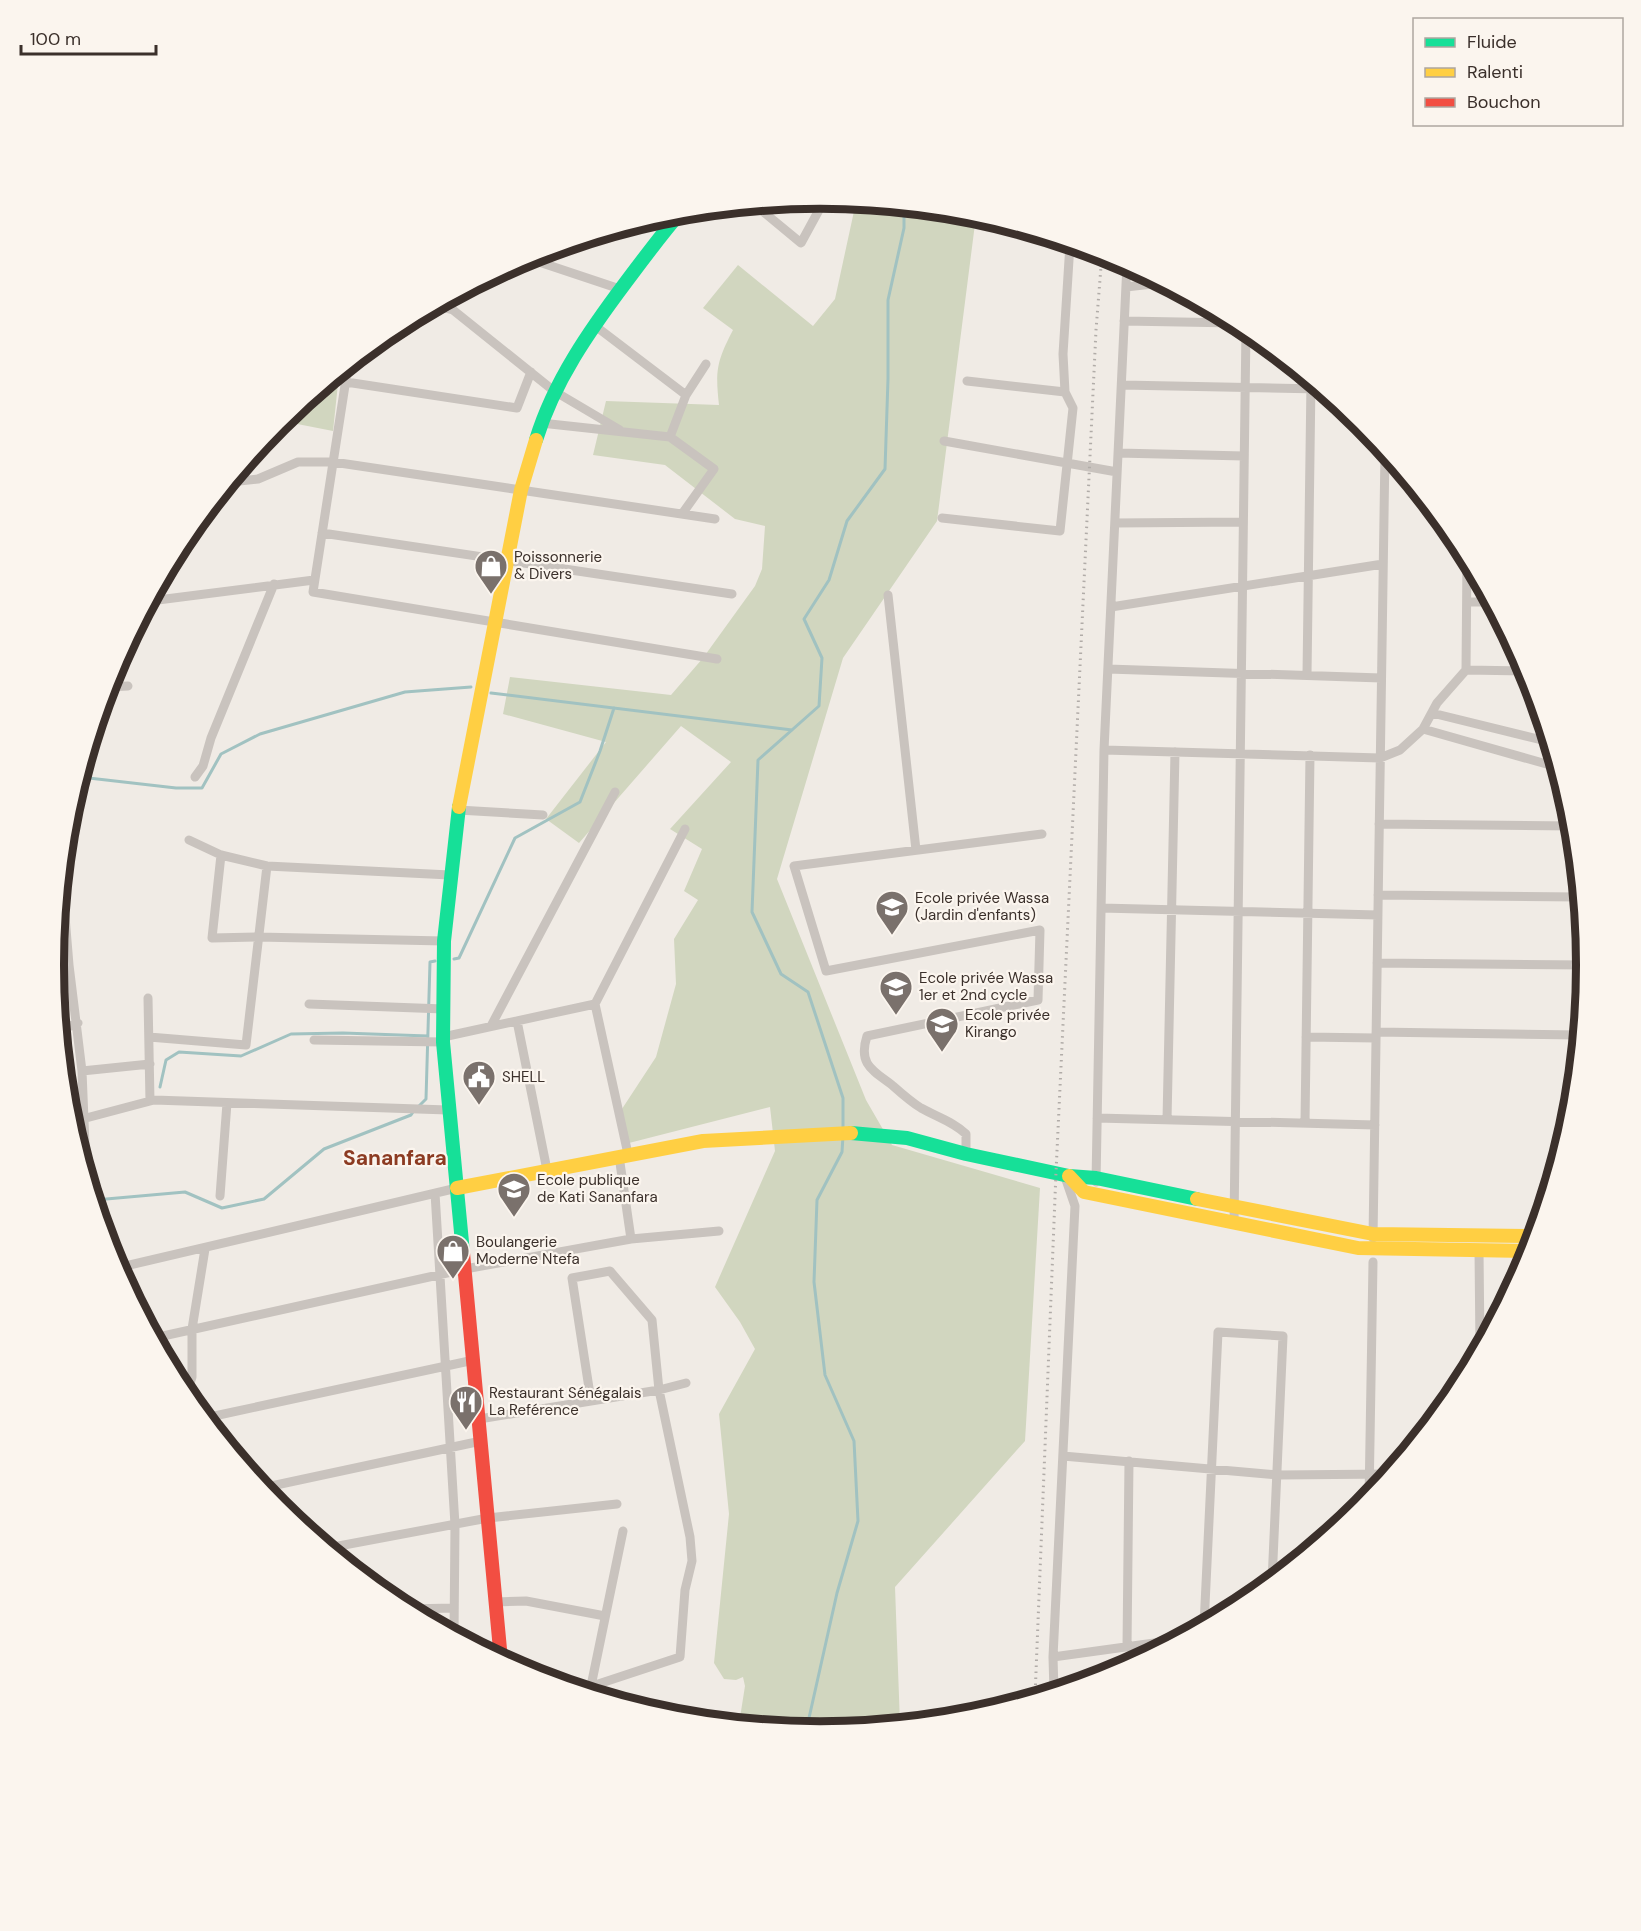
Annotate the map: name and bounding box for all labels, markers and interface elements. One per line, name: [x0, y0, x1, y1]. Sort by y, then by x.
scale bar: [21, 18, 156, 56]
legend: [1413, 18, 1623, 126]
text: 100 m: [30, 27, 81, 51]
text: Fluide: [1467, 30, 1517, 54]
text: Ralenti: [1467, 60, 1523, 84]
text: Bouchon: [1467, 90, 1541, 114]
place label: Poissonnerie & Divers: [514, 547, 602, 584]
shop icon: Poissonnerie & Divers: [473, 548, 509, 595]
place label: Ecole privée Wassa (Jardin d'enfants): [915, 888, 1049, 925]
school or university icon: Ecole privée Wassa (Jardin d'enfants): [874, 889, 910, 936]
place label: Ecole privée Wassa 1er et 2nd cycle: [919, 968, 1053, 1005]
school or university icon: Ecole privée Wassa 1er et 2nd cycle: [878, 969, 914, 1016]
place label: Ecole privée Kirango: [965, 1005, 1050, 1042]
school or university icon: Ecole privée Kirango: [924, 1006, 960, 1053]
public building icon: SHELL: [461, 1059, 497, 1106]
place label: SHELL: [502, 1067, 545, 1087]
district label: Sananfara: [343, 1144, 447, 1172]
place label: Ecole publique de Kati Sananfara: [537, 1170, 658, 1207]
school or university icon: Ecole publique de Kati Sananfara: [496, 1171, 532, 1218]
place label: Boulangerie Moderne Ntefa: [476, 1232, 580, 1269]
shop icon: Boulangerie Moderne Ntefa: [435, 1233, 471, 1280]
place label: Restaurant Sénégalais La Reférence: [489, 1383, 641, 1420]
restaurant icon: Restaurant Sénégalais La Reférence: [448, 1384, 484, 1431]

